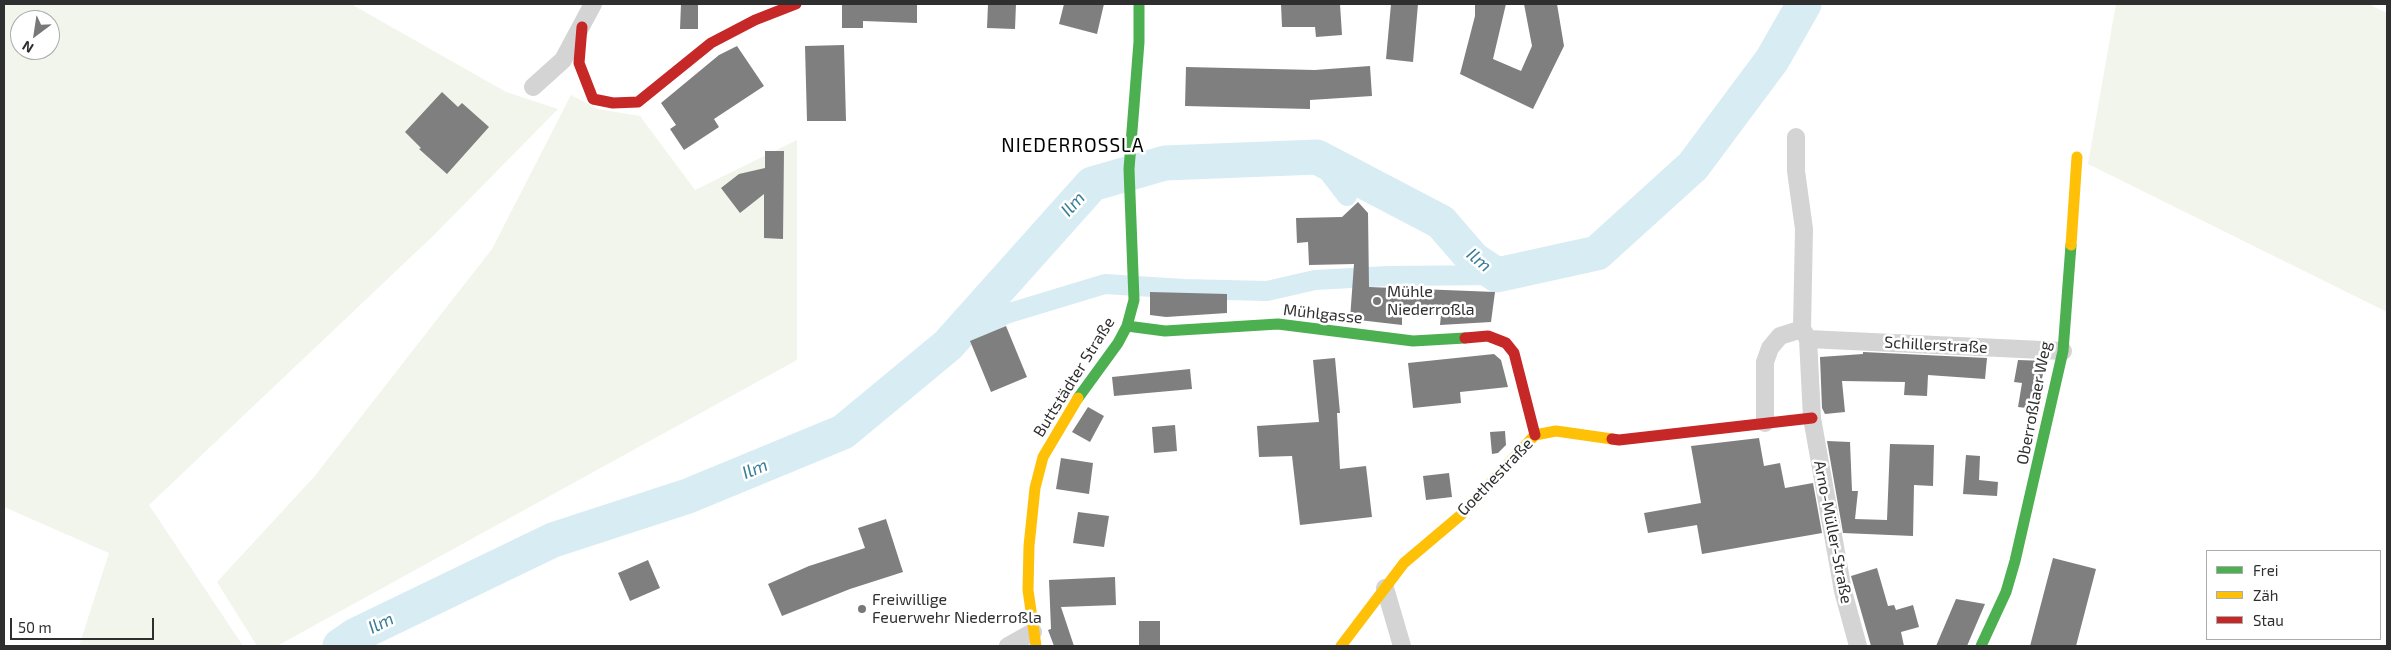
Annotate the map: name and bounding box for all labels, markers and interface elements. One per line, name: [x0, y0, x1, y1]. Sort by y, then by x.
north arrow: [10, 10, 60, 60]
text: N: [19, 38, 36, 57]
district label: NIEDERROSSLA: [1000, 135, 1146, 157]
water label: Ilm: [1056, 187, 1090, 221]
water label: Ilm: [1462, 243, 1496, 277]
place label: Mühle Niederroßla: [1387, 282, 1475, 320]
marker: Mühle Niederroßla: [1371, 295, 1383, 307]
street label: Mühlgasse: [1282, 300, 1364, 328]
street label: Buttstädter Straße: [1029, 314, 1119, 440]
street label: Schillerstraße: [1884, 333, 1988, 357]
street label: Oberroßlaer Weg: [2013, 340, 2055, 466]
street label: Goethestraße: [1453, 434, 1537, 520]
water label: Ilm: [739, 454, 771, 484]
street label: Arno-Müller-Straße: [1810, 459, 1856, 605]
legend: [2206, 550, 2381, 640]
text: Frei: [2253, 561, 2278, 579]
text: Zäh: [2253, 586, 2278, 604]
place label: Freiwillige Feuerwehr Niederroßla: [872, 590, 1042, 628]
marker: Freiwillige Feuerwehr Niederroßla: [856, 603, 868, 615]
scale bar: [12, 608, 156, 640]
water label: Ilm: [365, 608, 397, 638]
text: Stau: [2253, 611, 2284, 629]
text: 50 m: [18, 618, 52, 636]

